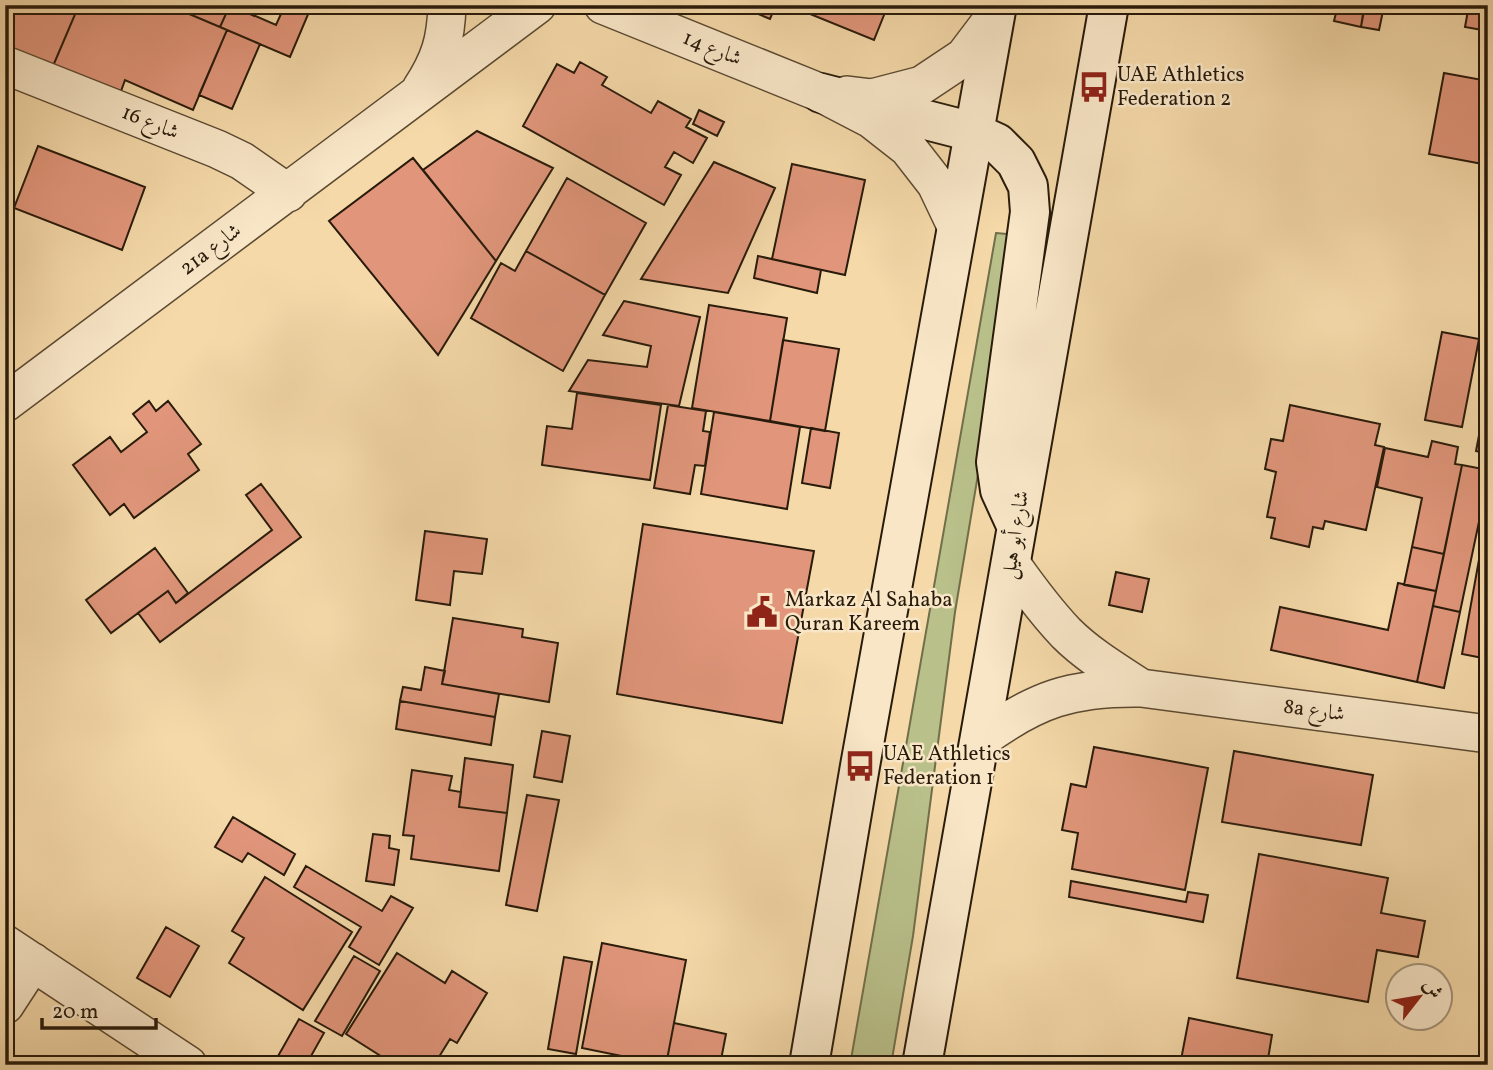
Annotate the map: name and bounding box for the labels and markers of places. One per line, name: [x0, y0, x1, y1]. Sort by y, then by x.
place label: UAE Athletics Federation 2: [1117, 61, 1245, 114]
bus stop icon: UAE Athletics Federation 2: [1077, 70, 1111, 104]
place label: Markaz Al Sahaba Quran Kareem: [785, 586, 953, 639]
public building icon: Markaz Al Sahaba Quran Kareem: [745, 595, 779, 629]
place label: UAE Athletics Federation 1: [883, 740, 1011, 793]
bus stop icon: UAE Athletics Federation 1: [843, 749, 877, 783]

